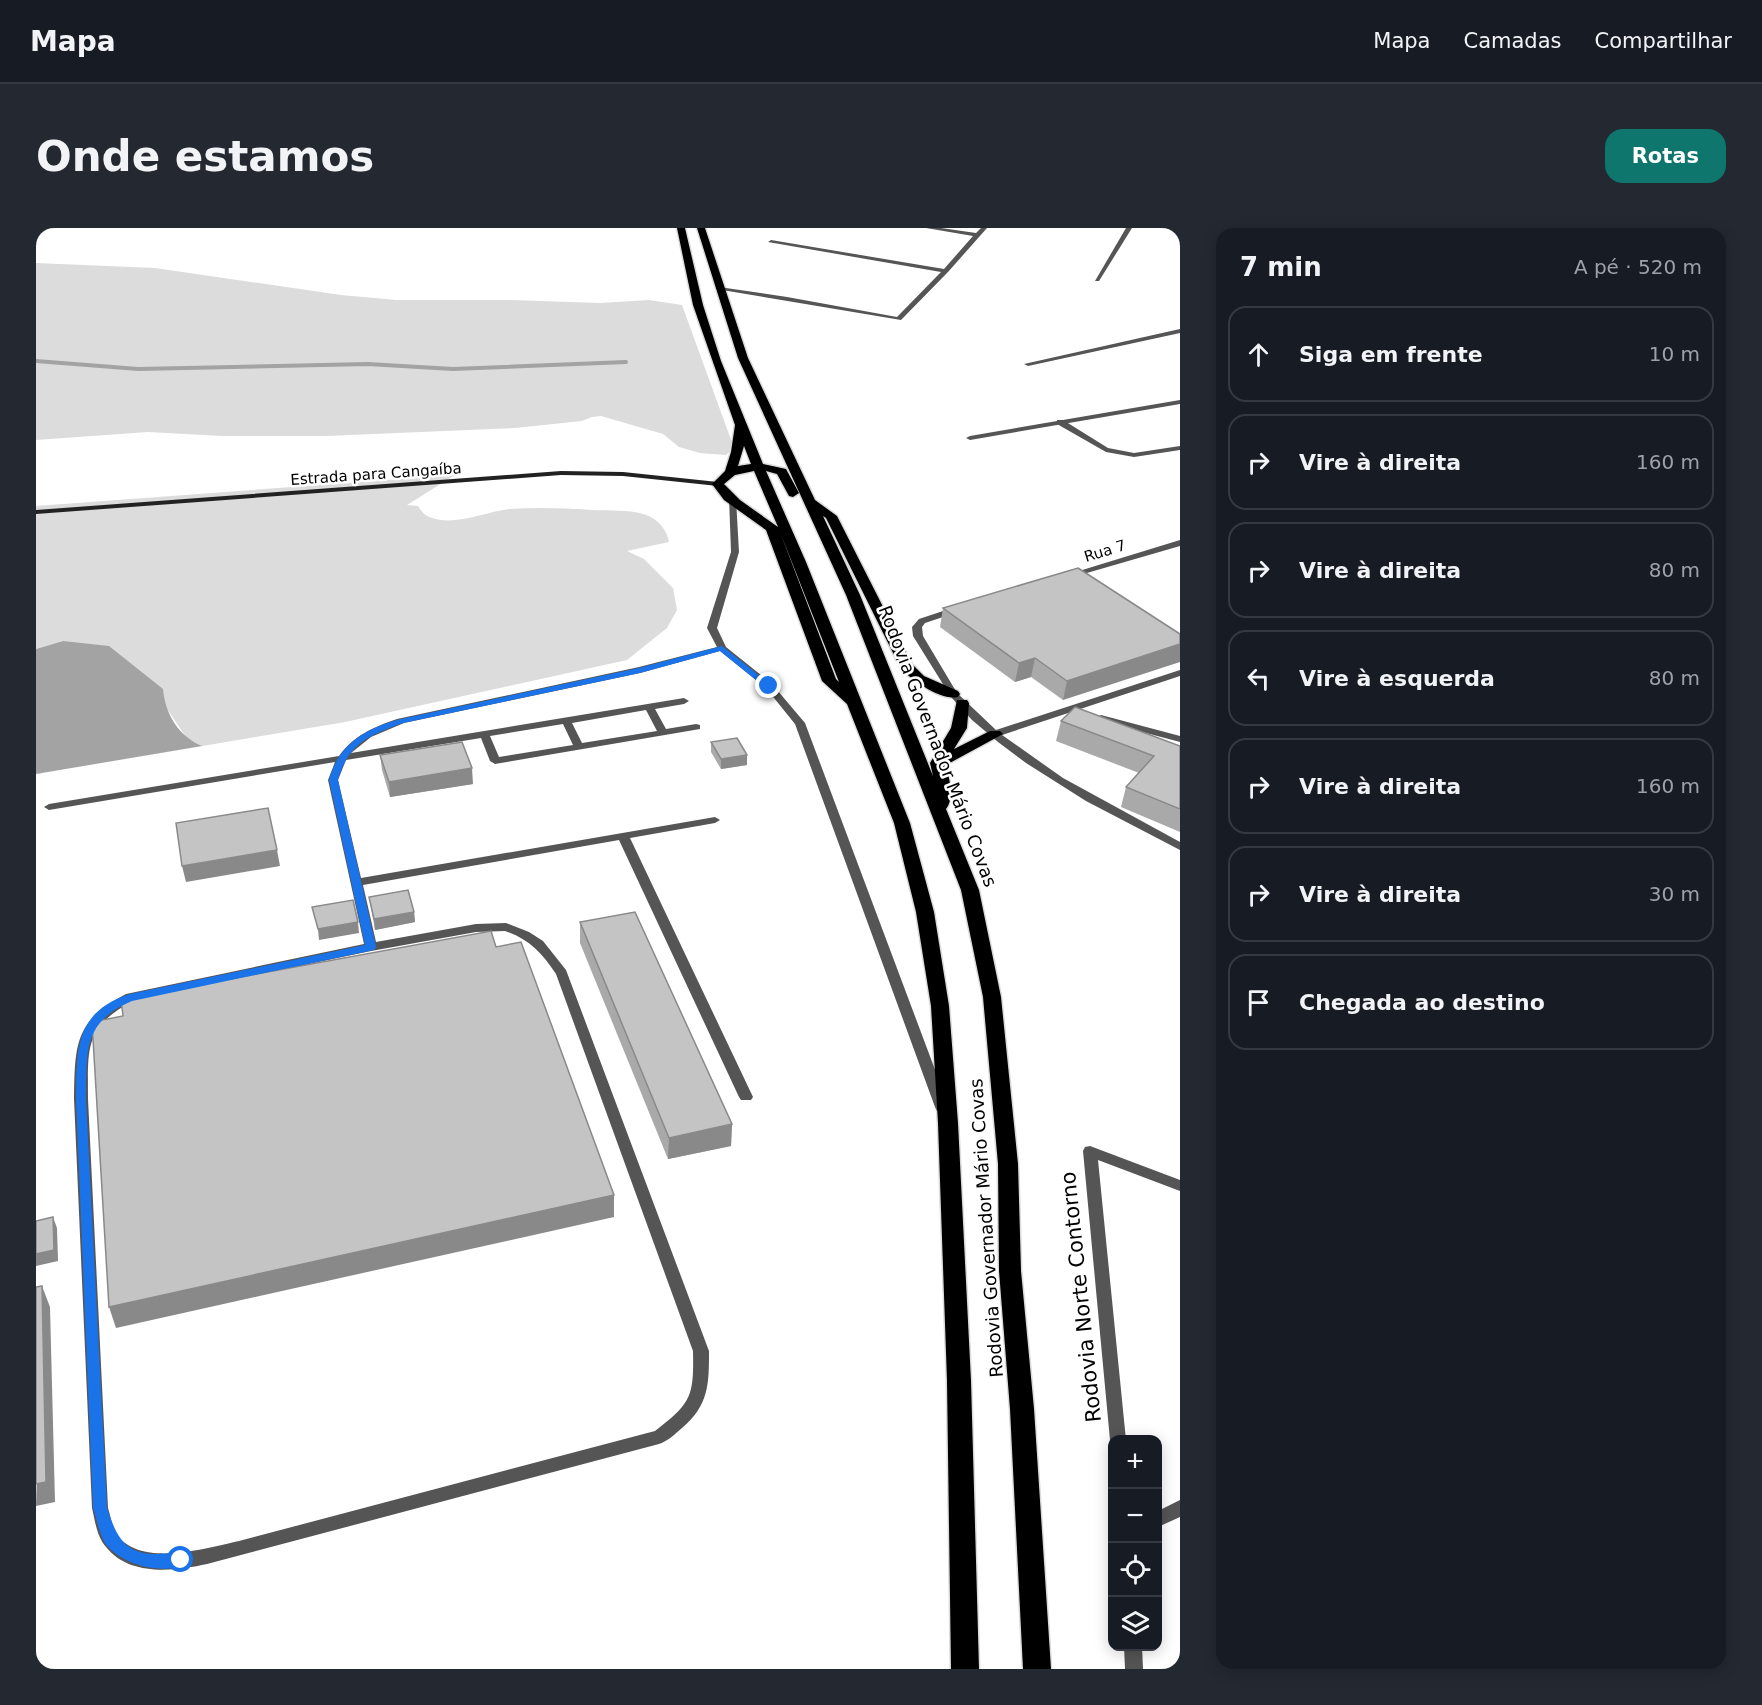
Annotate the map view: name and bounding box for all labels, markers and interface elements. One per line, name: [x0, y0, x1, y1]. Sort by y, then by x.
text: Mapa: [30, 25, 116, 58]
text: Mapa: [1373, 29, 1430, 53]
text: Camadas: [1463, 29, 1561, 53]
text: Compartilhar: [1594, 29, 1732, 53]
button: Rotas: [1605, 129, 1726, 183]
text: Onde estamos: [36, 132, 374, 181]
text: 7 min: [1240, 252, 1322, 282]
text: A pé · 520 m: [1574, 255, 1702, 279]
icon: ahead: [1242, 338, 1275, 371]
text: Siga em frente: [1299, 342, 1483, 367]
text: 10 m: [1649, 342, 1700, 366]
icon: right: [1242, 446, 1275, 479]
text: Vire à direita: [1299, 450, 1461, 475]
text: 160 m: [1636, 450, 1700, 474]
street label: Estrada para Cangaíba: [290, 459, 462, 489]
street label: Rua 7: [1082, 536, 1128, 566]
icon: right: [1242, 554, 1275, 587]
text: Vire à direita: [1299, 558, 1461, 583]
text: 80 m: [1649, 558, 1700, 582]
street label: Rodovia Governador Mário Covas: [875, 602, 1001, 890]
icon: left: [1242, 662, 1275, 695]
text: Vire à esquerda: [1299, 666, 1495, 691]
text: 80 m: [1649, 666, 1700, 690]
route end: [755, 672, 781, 698]
icon: right: [1242, 770, 1275, 803]
text: Vire à direita: [1299, 774, 1461, 799]
text: 160 m: [1636, 774, 1700, 798]
icon: right: [1242, 878, 1275, 911]
text: Vire à direita: [1299, 882, 1461, 907]
text: 30 m: [1649, 882, 1700, 906]
icon: arrive: [1242, 986, 1275, 1019]
text: Chegada ao destino: [1299, 990, 1545, 1015]
street label: Rodovia Governador Mário Covas: [965, 1078, 1007, 1378]
street label: Rodovia Norte Contorno: [1056, 1171, 1106, 1423]
map controls: [1108, 1435, 1162, 1651]
button: +: [1108, 1435, 1162, 1489]
button: −: [1108, 1489, 1162, 1543]
button: locate: [1108, 1543, 1162, 1597]
route start: [167, 1546, 193, 1572]
button: layers: [1108, 1597, 1162, 1651]

